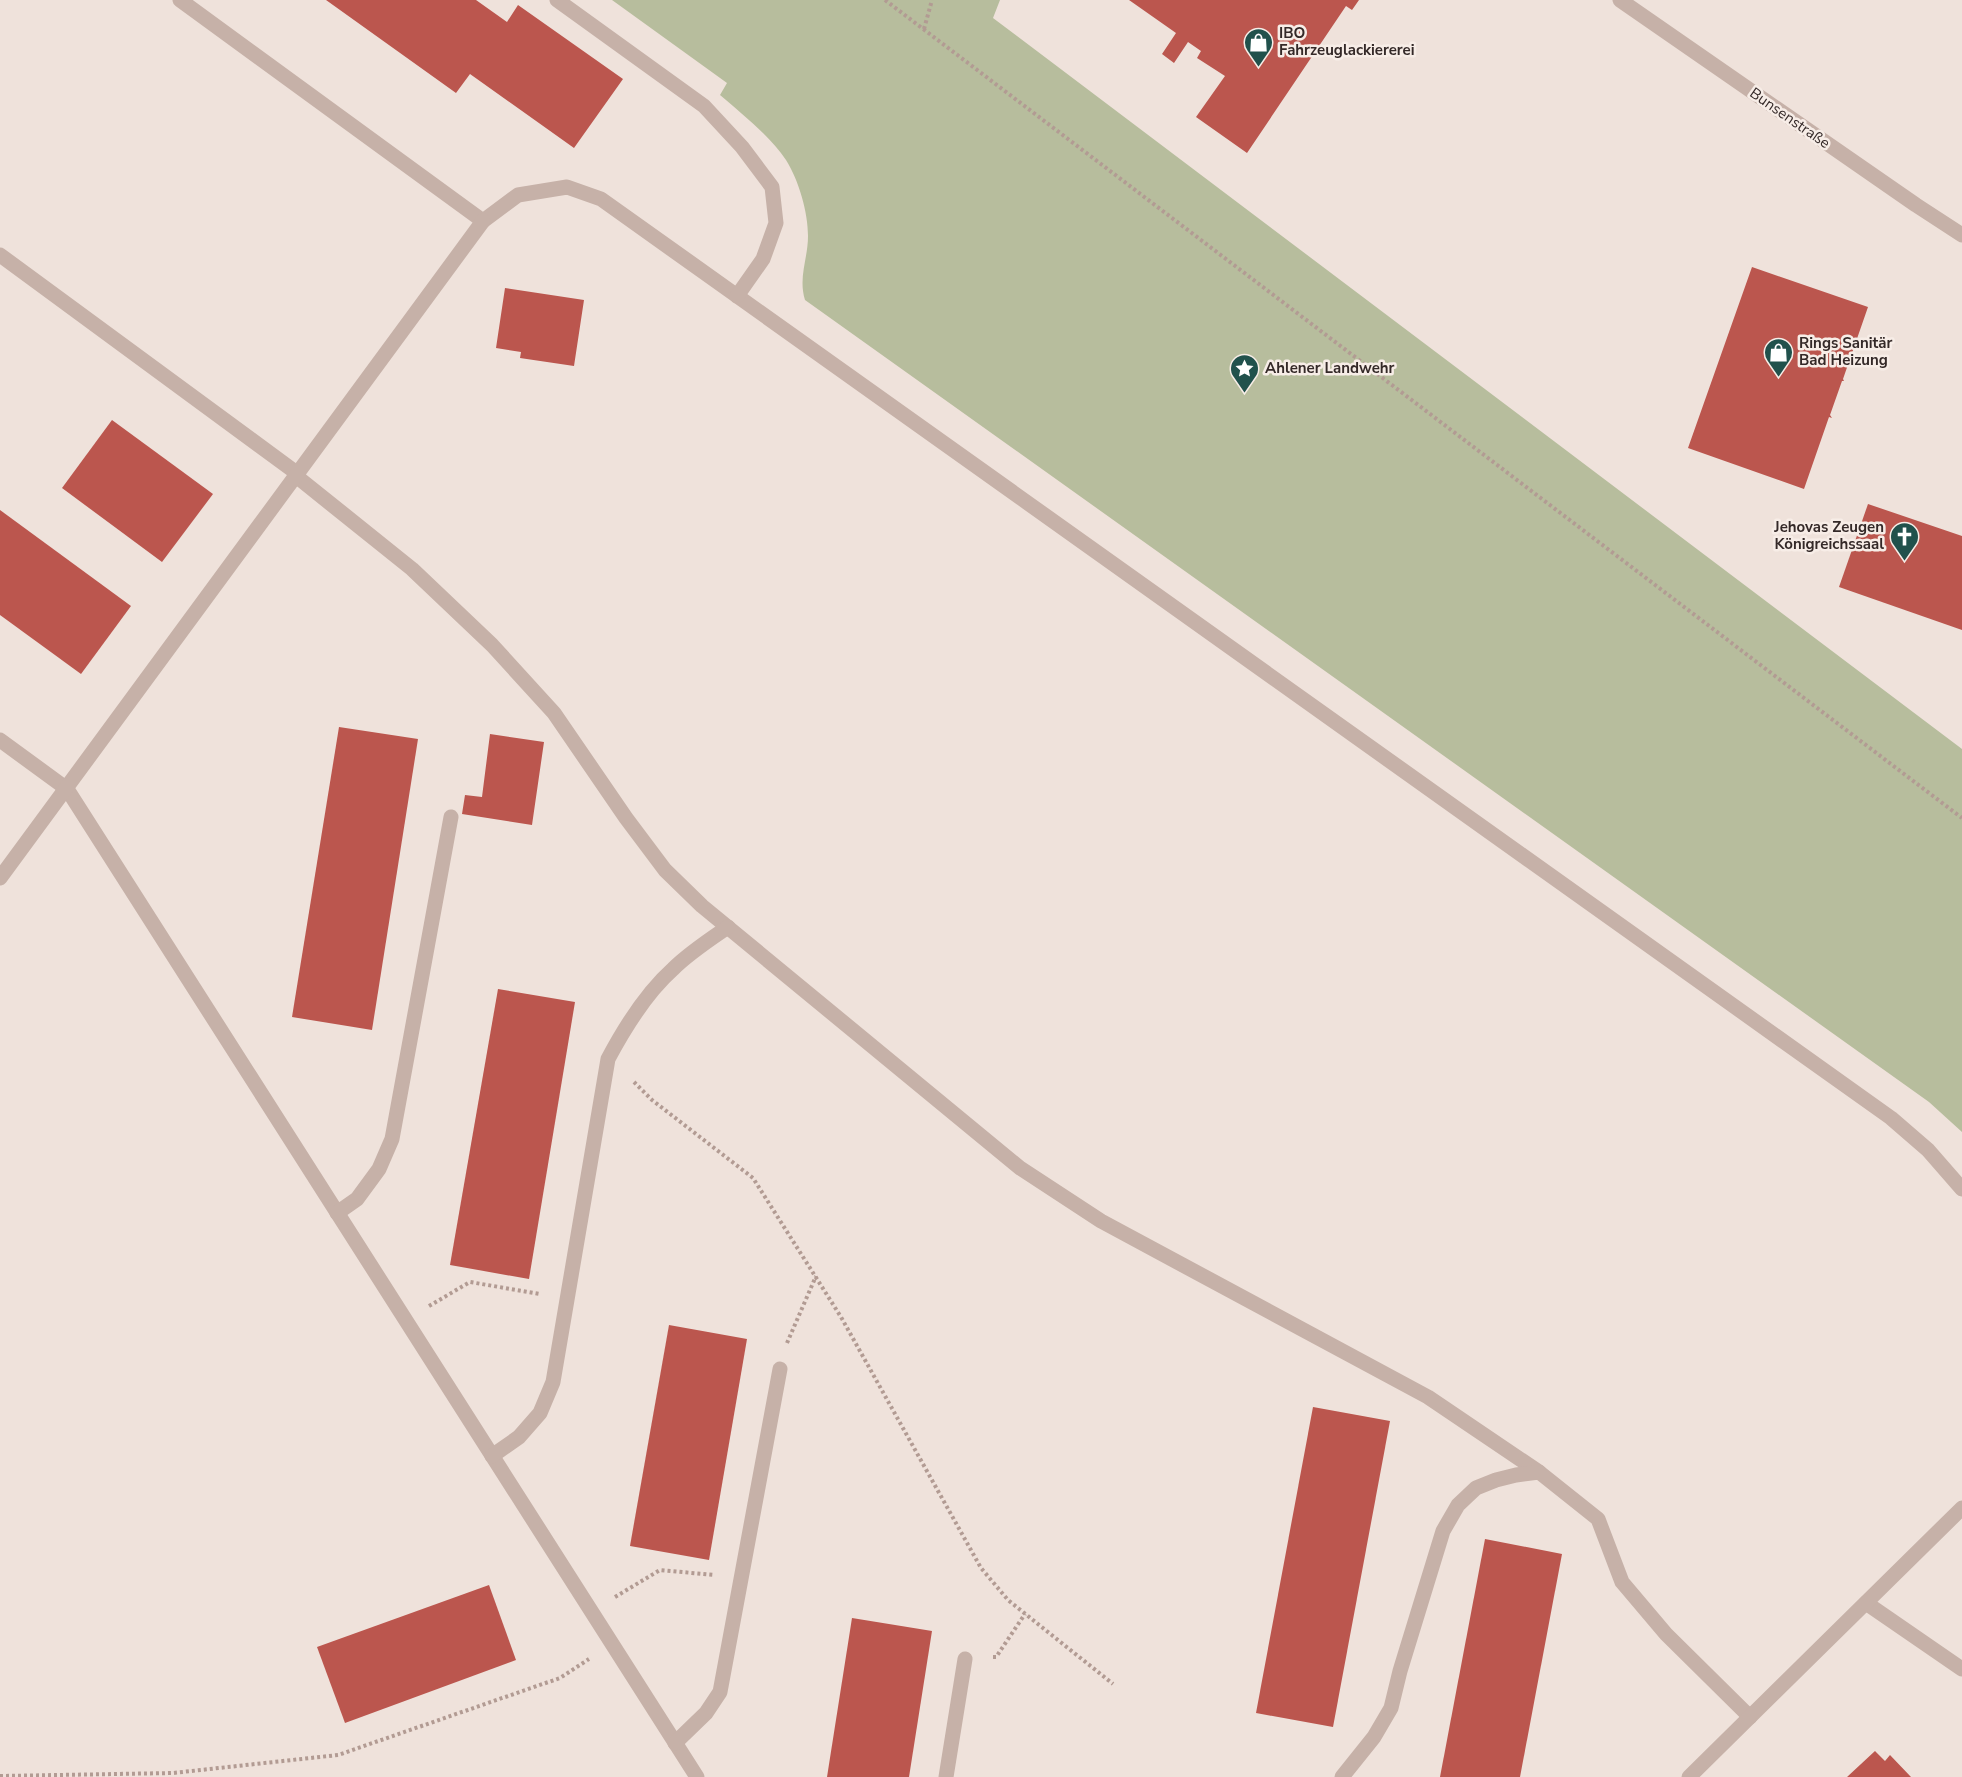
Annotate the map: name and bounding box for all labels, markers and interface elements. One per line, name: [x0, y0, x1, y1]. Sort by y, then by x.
place label: IBO Fahrzeuglackiererei: [1279, 23, 1415, 60]
shop icon: IBO Fahrzeuglackiererei: [1242, 26, 1274, 68]
street label: Bunsenstraße: [1746, 83, 1834, 153]
place label: Rings Sanitär Bad Heizung: [1799, 333, 1893, 370]
shop icon: Rings Sanitär Bad Heizung: [1762, 336, 1794, 378]
place icon: Ahlener Landwehr: [1228, 352, 1260, 394]
place label: Ahlener Landwehr: [1265, 358, 1395, 378]
place label: Jehovas Zeugen Königreichssaal: [1773, 517, 1884, 554]
church icon: Jehovas Zeugen Königreichssaal: [1889, 520, 1921, 562]

